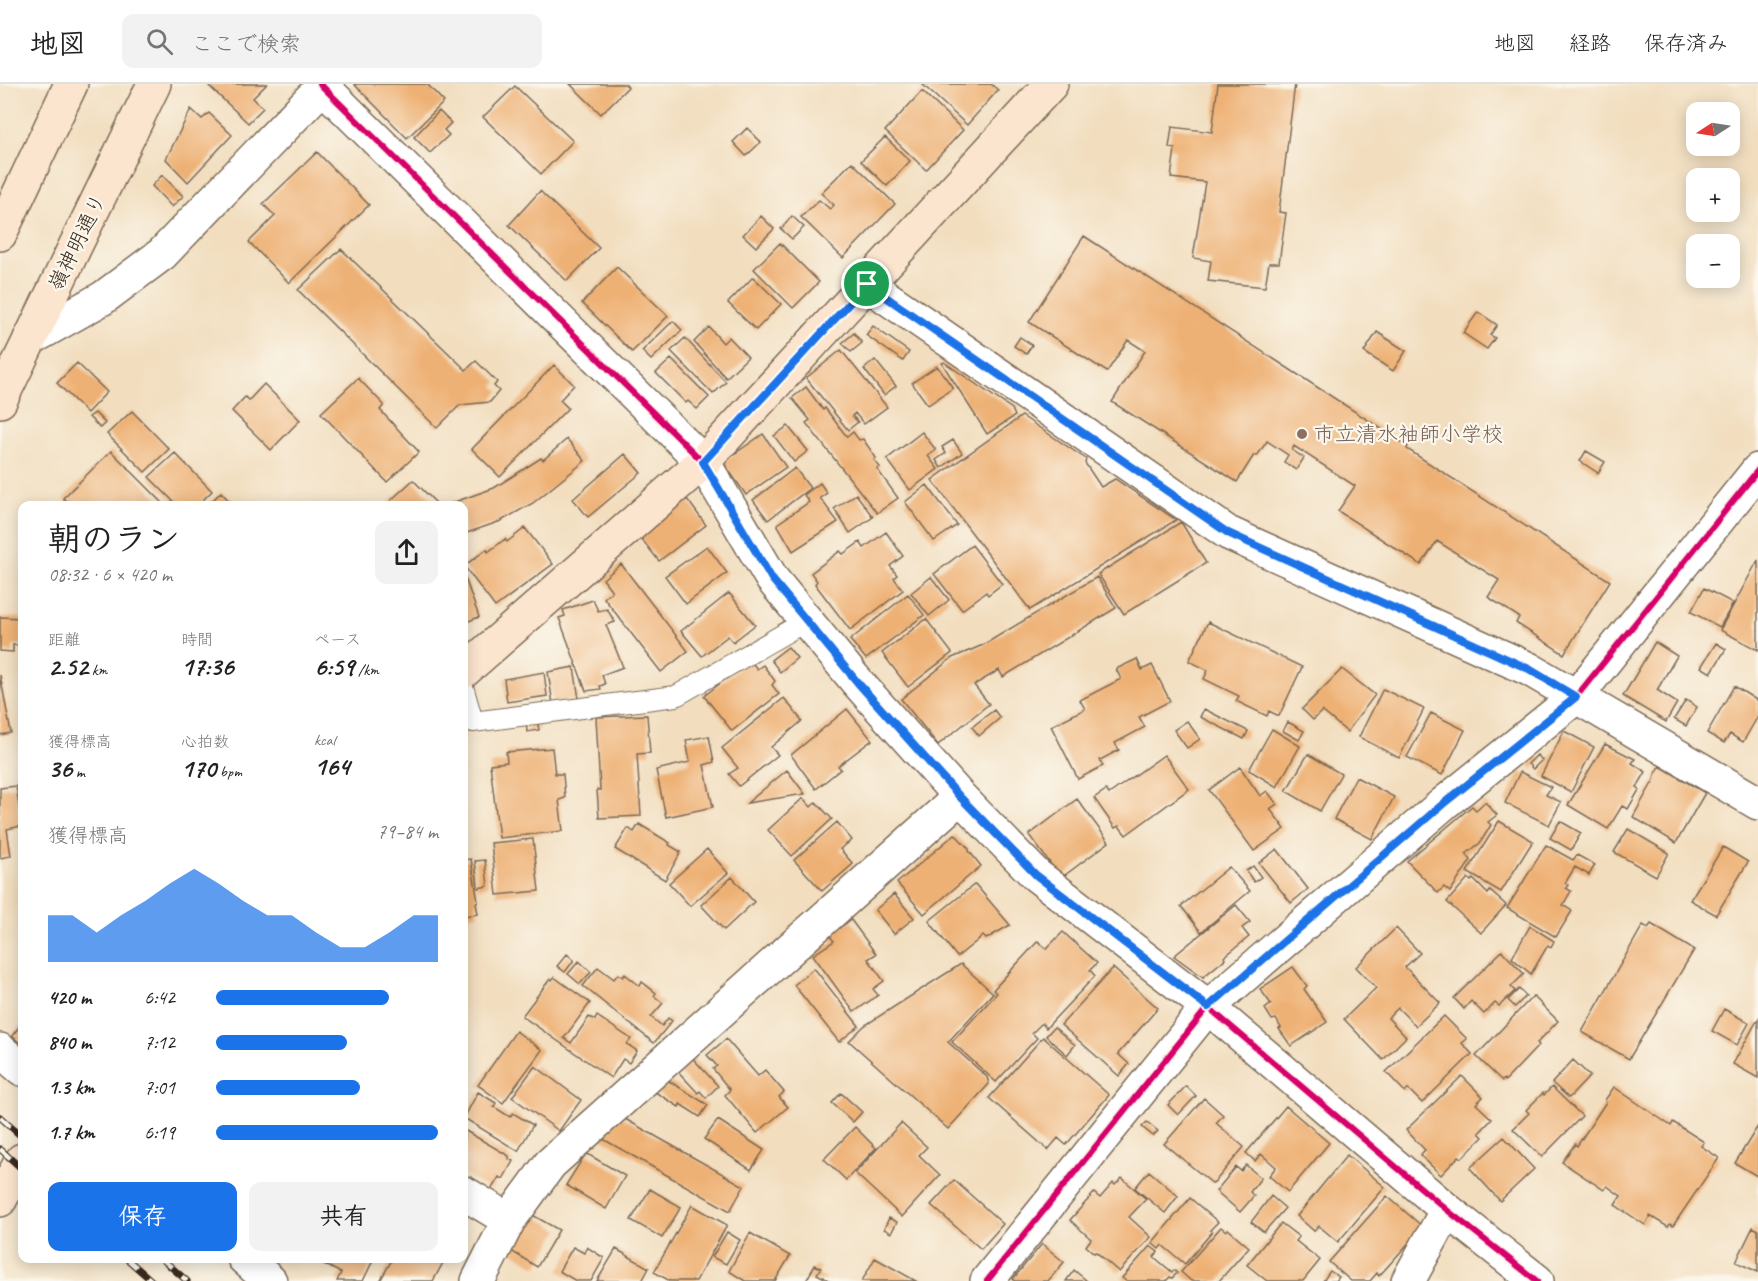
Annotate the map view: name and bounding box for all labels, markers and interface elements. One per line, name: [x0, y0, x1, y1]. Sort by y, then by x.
search box: [122, 14, 542, 68]
icon: search: [143, 25, 176, 58]
text: 地図: [30, 26, 86, 61]
text: ここで検索: [191, 30, 301, 58]
text: 地図: [1494, 30, 1536, 56]
text: 経路: [1569, 30, 1611, 56]
text: 保存済み: [1644, 30, 1728, 56]
north arrow: [1686, 102, 1740, 156]
map controls: [1686, 102, 1740, 288]
button: +: [1686, 168, 1740, 222]
street label: 嶺神明通り: [42, 189, 112, 295]
button: −: [1686, 234, 1740, 288]
pin: [841, 258, 892, 309]
icon: arrive: [850, 267, 883, 300]
place label: 市立清水袖師小学校: [1314, 421, 1503, 447]
marker: 市立清水袖師小学校: [1295, 427, 1309, 441]
text: 朝のラン: [48, 518, 180, 560]
button: share: [375, 521, 438, 584]
text: 08:32 · 6 × 420 m: [48, 562, 172, 587]
text: 距離: [48, 630, 80, 650]
text: 時間: [181, 630, 213, 650]
text: ペース: [314, 630, 361, 650]
text: 2.52: [48, 650, 88, 683]
text: 17:36: [181, 650, 233, 683]
text: 6:59: [314, 650, 354, 683]
text: km: [88, 660, 107, 680]
text: /km: [354, 660, 379, 680]
text: kcal: [314, 730, 335, 750]
text: 獲得標高: [48, 732, 112, 752]
text: 心拍数: [181, 732, 229, 752]
text: 164: [314, 750, 350, 783]
text: 36: [48, 752, 72, 785]
text: 170: [181, 752, 216, 785]
text: m: [72, 762, 85, 782]
text: bpm: [216, 762, 242, 782]
text: 79–84 m: [377, 819, 438, 844]
text: 獲得標高: [48, 823, 128, 848]
text: 420 m: [48, 985, 91, 1010]
text: 6:42: [144, 985, 175, 1010]
text: 840 m: [48, 1030, 91, 1055]
text: 7:12: [144, 1030, 175, 1055]
text: 1.3 km: [48, 1075, 95, 1100]
text: 7:01: [144, 1075, 175, 1100]
text: 1.7 km: [48, 1120, 94, 1145]
text: 6:19: [144, 1120, 175, 1145]
button: 保存: [48, 1182, 237, 1251]
button: 共有: [249, 1182, 438, 1251]

